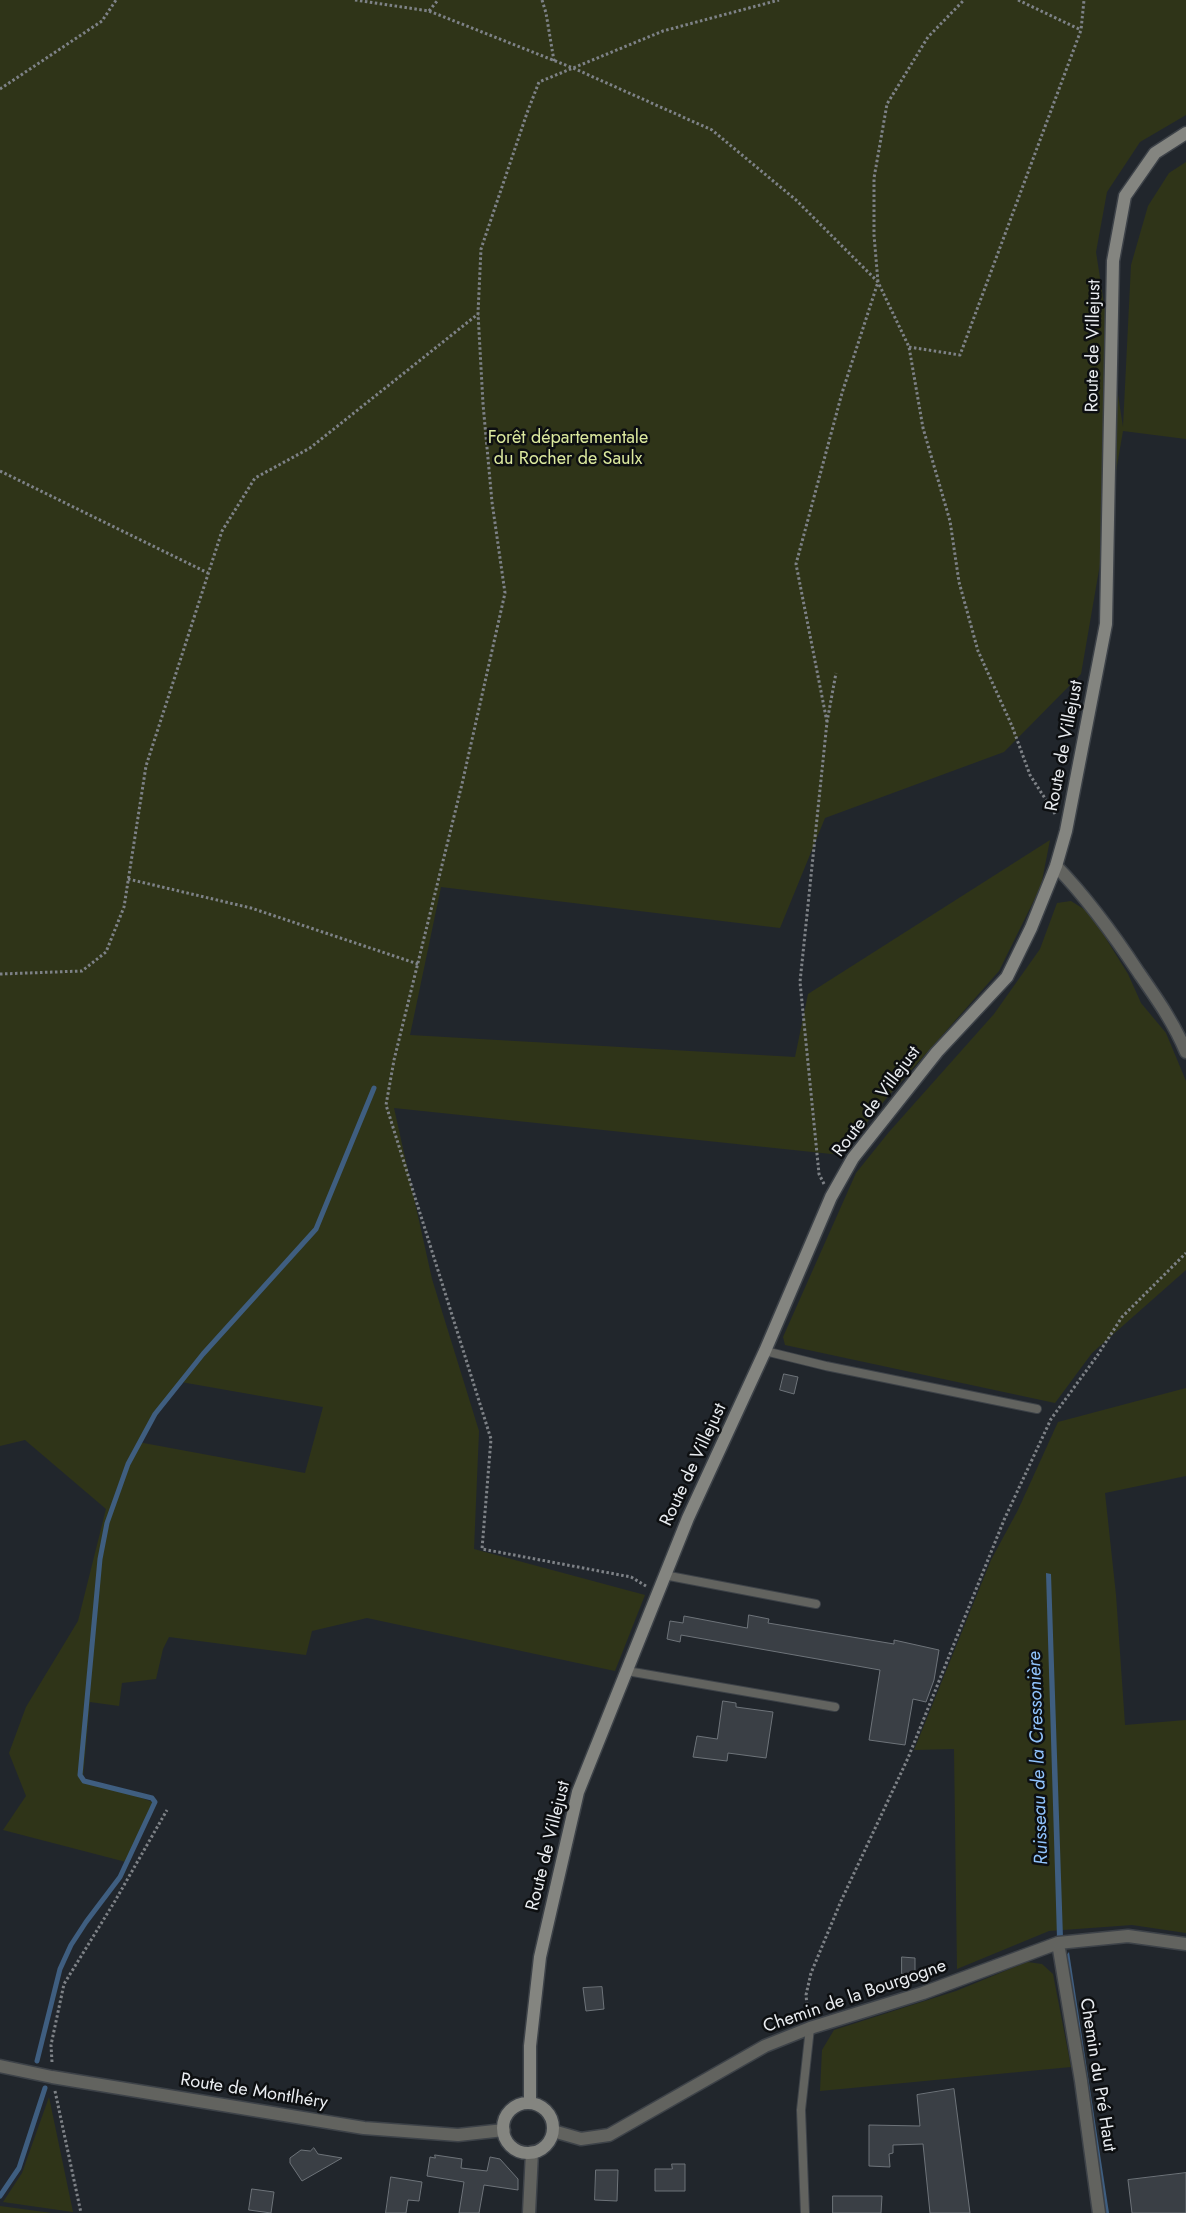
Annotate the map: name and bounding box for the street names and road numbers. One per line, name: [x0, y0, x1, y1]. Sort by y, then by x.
street label: Route de Villejust: [1082, 279, 1106, 413]
street label: Route de Villejust: [1042, 679, 1088, 813]
street label: Route de Villejust: [828, 1042, 926, 1162]
street label: Route de Villejust: [656, 1400, 732, 1530]
street label: Route de Villejust: [522, 1779, 576, 1913]
street label: Chemin de la Bourgogne: [761, 1956, 949, 2038]
street label: Chemin du Pré Haut: [1074, 1997, 1120, 2153]
street label: Route de Montlhéry: [179, 2070, 329, 2114]

